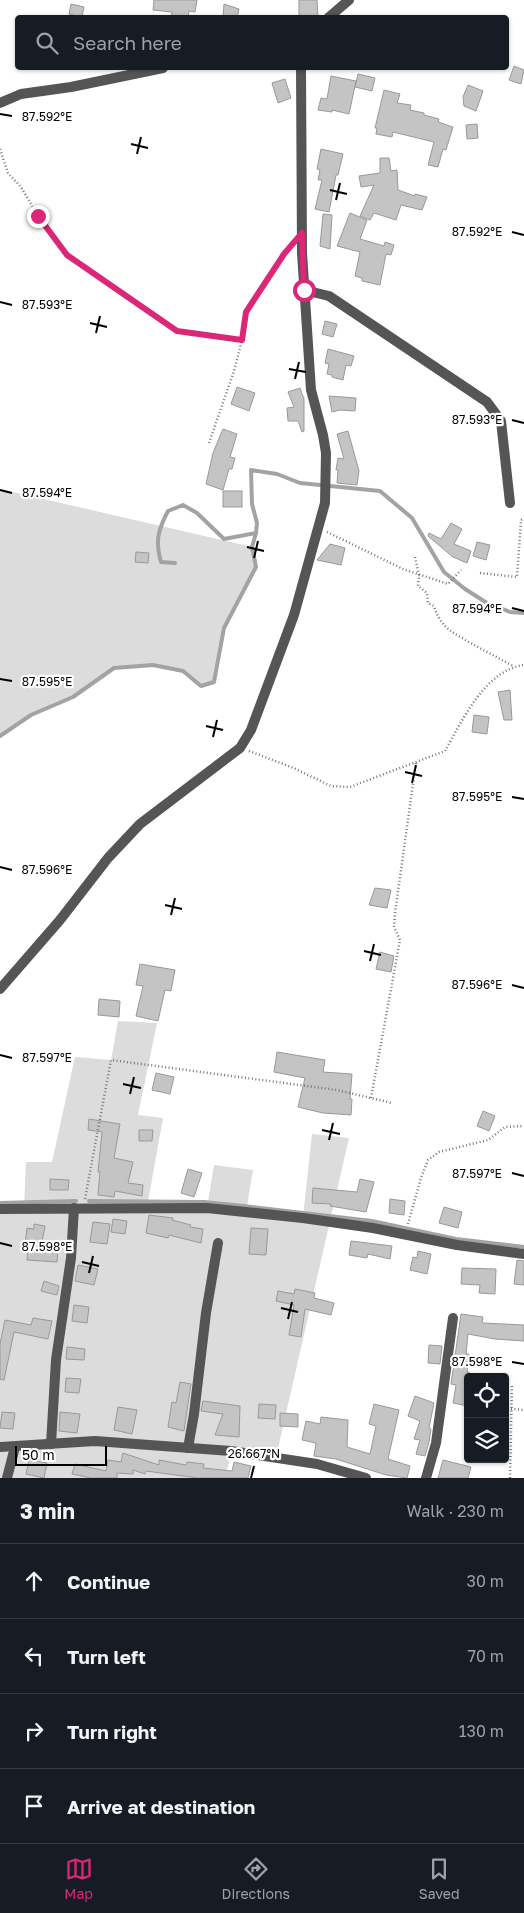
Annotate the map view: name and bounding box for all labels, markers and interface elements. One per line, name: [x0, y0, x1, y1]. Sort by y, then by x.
search box: [15, 15, 509, 70]
icon: search: [33, 29, 61, 57]
text: Search here: [73, 31, 182, 54]
text: 87.592°E: [22, 109, 72, 124]
route end: [27, 205, 50, 228]
text: 87.592°E: [452, 224, 502, 239]
route start: [293, 279, 316, 302]
text: 87.593°E: [22, 297, 72, 312]
text: 87.593°E: [452, 412, 502, 427]
text: 87.594°E: [22, 485, 72, 500]
text: 87.594°E: [452, 601, 502, 616]
text: 87.595°E: [22, 674, 72, 689]
text: 87.595°E: [452, 789, 502, 804]
text: 87.596°E: [22, 862, 72, 877]
text: 87.596°E: [452, 977, 502, 992]
text: 87.597°E: [22, 1050, 72, 1065]
text: 87.597°E: [452, 1166, 502, 1181]
text: 87.598°E: [22, 1239, 72, 1254]
text: 87.598°E: [452, 1354, 502, 1369]
map controls: [464, 1373, 509, 1463]
button: locate: [464, 1373, 509, 1418]
button: layers: [464, 1418, 509, 1463]
scale bar: [15, 1443, 108, 1466]
text: 50 m: [22, 1446, 55, 1463]
text: 26.667°N: [228, 1446, 280, 1461]
text: 3 min: [20, 1498, 75, 1524]
text: Walk · 230 m: [407, 1501, 504, 1521]
icon: ahead: [20, 1567, 48, 1595]
text: Continue: [67, 1570, 150, 1593]
text: 30 m: [467, 1571, 504, 1591]
icon: left: [20, 1642, 48, 1670]
text: Turn left: [67, 1645, 146, 1668]
text: 70 m: [467, 1646, 504, 1666]
icon: right: [20, 1717, 48, 1745]
text: Turn right: [67, 1720, 157, 1743]
text: 130 m: [459, 1721, 504, 1741]
icon: arrive: [20, 1792, 48, 1820]
text: Arrive at destination: [67, 1795, 255, 1818]
tab: Map: [64, 1855, 93, 1902]
tab: Directions: [222, 1855, 290, 1902]
tab: Saved: [419, 1855, 460, 1902]

